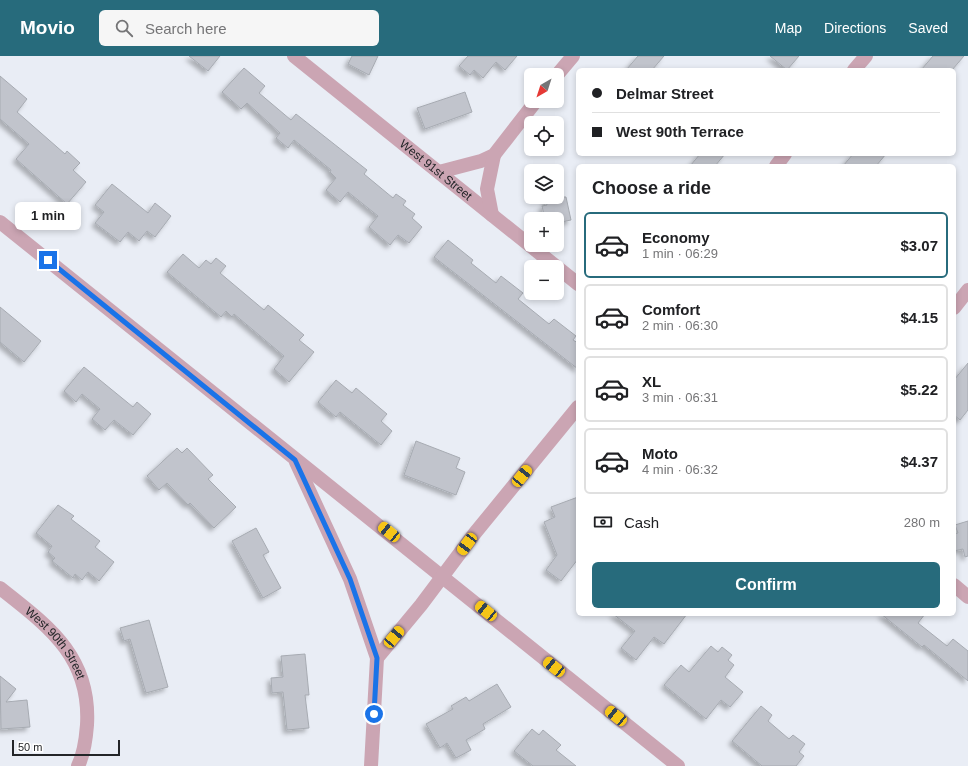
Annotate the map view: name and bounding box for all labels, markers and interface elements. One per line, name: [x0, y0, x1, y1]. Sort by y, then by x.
search box: [99, 10, 379, 46]
text: Movio: [20, 17, 75, 38]
icon: search: [113, 17, 135, 39]
text: Search here: [145, 20, 227, 37]
text: Map: [775, 20, 802, 36]
text: Directions: [824, 20, 886, 36]
text: Saved: [908, 20, 948, 36]
north arrow: [524, 68, 564, 108]
map controls: [524, 68, 564, 300]
text: Delmar Street: [616, 85, 714, 102]
button: locate: [524, 116, 564, 156]
text: West 90th Terrace: [616, 123, 744, 140]
street label: West 91st Street: [397, 137, 475, 204]
button: layers: [524, 164, 564, 204]
text: Choose a ride: [592, 178, 711, 198]
callout: 1 min: [15, 202, 81, 230]
text: 1 min: [31, 208, 65, 223]
button: +: [524, 212, 564, 252]
icon: car: [594, 227, 630, 263]
text: Economy: [642, 229, 710, 246]
text: $3.07: [900, 237, 938, 254]
text: 1 min · 06:29: [642, 246, 718, 261]
route end: [39, 251, 57, 269]
button: −: [524, 260, 564, 300]
icon: car: [594, 299, 630, 335]
text: Comfort: [642, 301, 700, 318]
text: $4.15: [900, 309, 938, 326]
text: 2 min · 06:30: [642, 318, 718, 333]
icon: car: [594, 371, 630, 407]
text: XL: [642, 373, 661, 390]
text: $5.22: [900, 381, 938, 398]
text: 3 min · 06:31: [642, 390, 718, 405]
icon: car: [594, 443, 630, 479]
text: Moto: [642, 445, 678, 462]
text: $4.37: [900, 453, 938, 470]
text: 4 min · 06:32: [642, 462, 718, 477]
car: [510, 463, 534, 489]
icon: cash: [592, 511, 614, 533]
text: Cash: [624, 514, 659, 531]
text: 280 m: [904, 515, 940, 530]
car: [376, 520, 402, 544]
car: [455, 531, 479, 557]
button: Confirm: [592, 562, 940, 608]
car: [473, 599, 499, 623]
street label: West 90th Street: [22, 604, 88, 682]
car: [382, 624, 406, 650]
car: [541, 655, 567, 679]
car: [603, 704, 629, 728]
route start: [365, 705, 383, 723]
scale bar: [12, 738, 120, 757]
text: 50 m: [18, 741, 42, 753]

